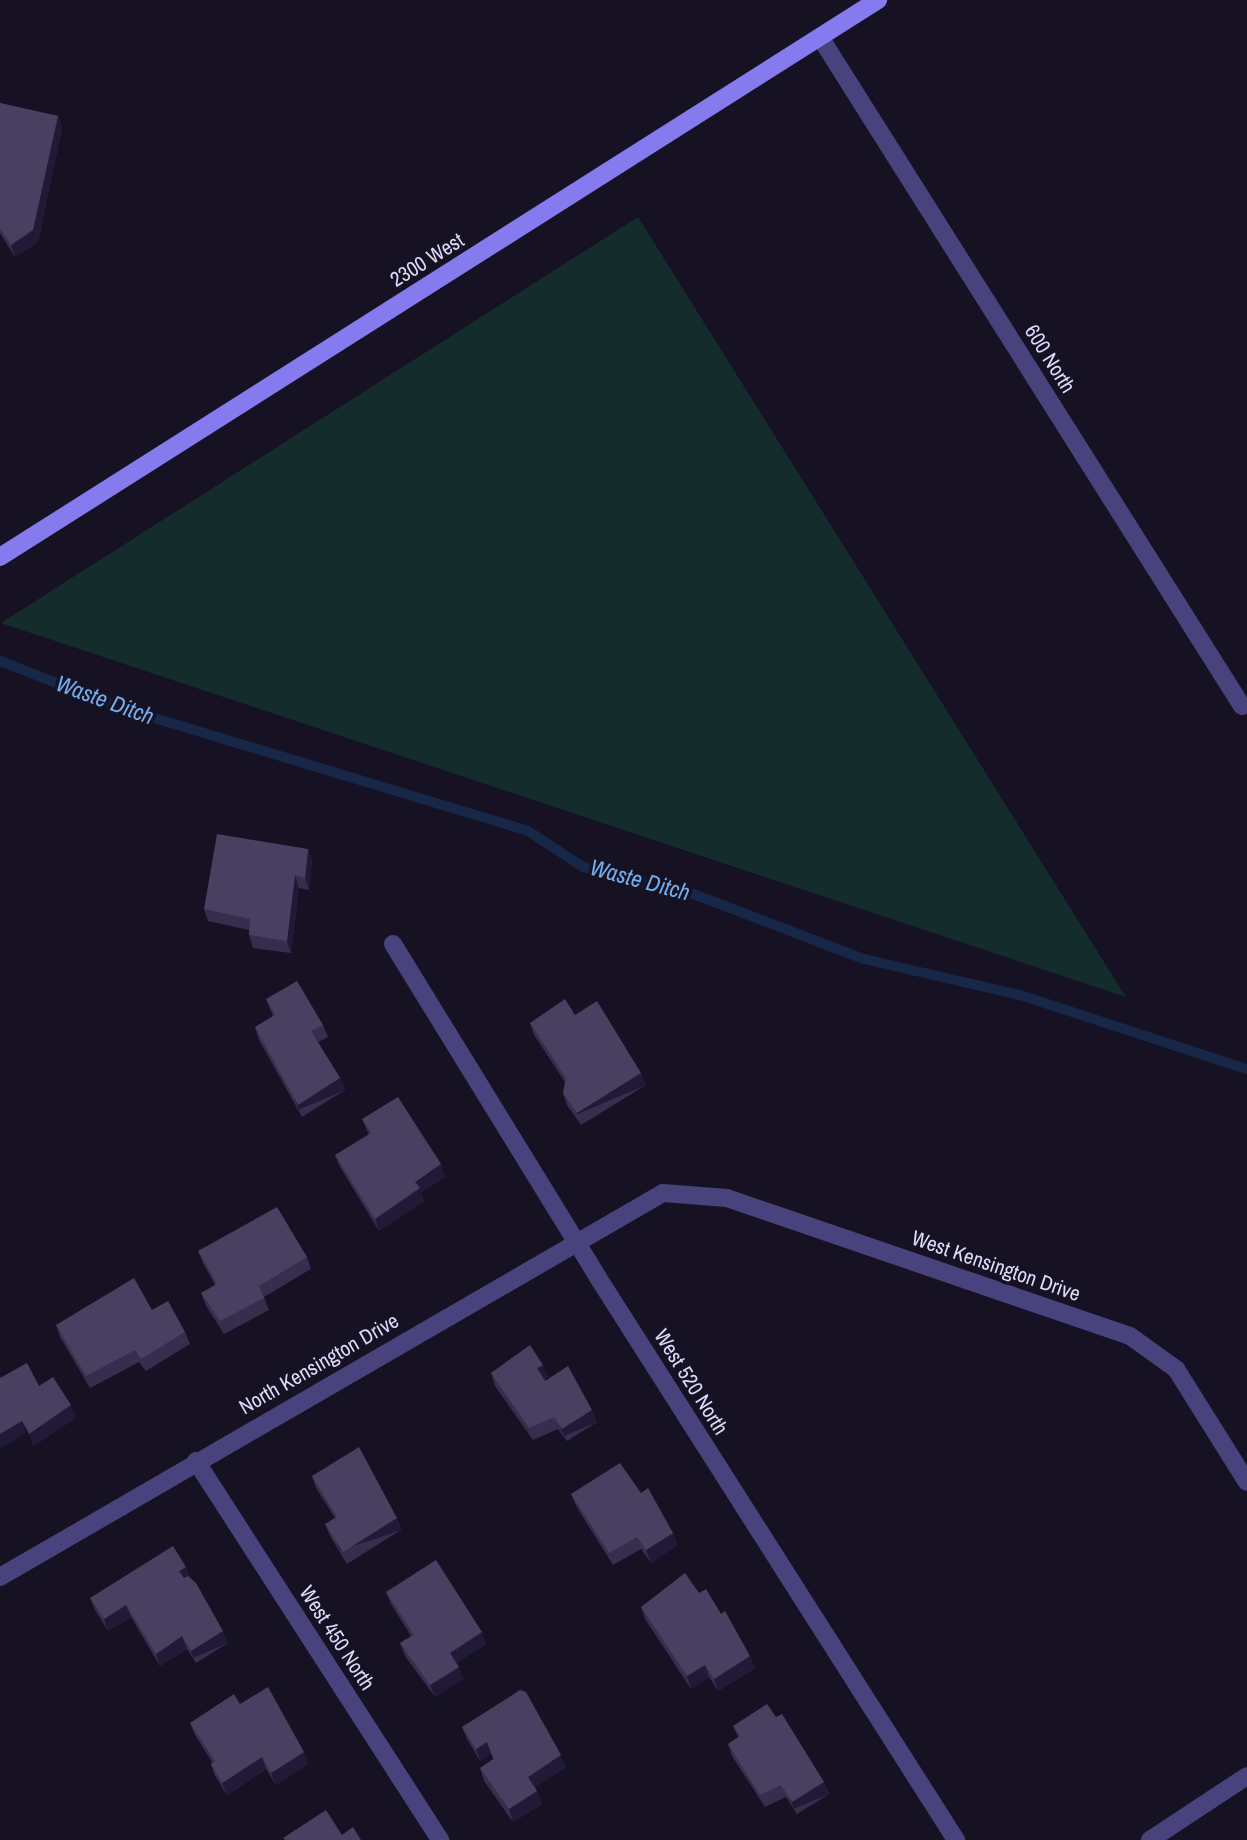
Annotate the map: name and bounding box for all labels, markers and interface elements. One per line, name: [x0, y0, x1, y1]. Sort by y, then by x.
street label: 2300 West: [386, 228, 468, 292]
street label: 600 North: [1019, 320, 1081, 398]
water label: Waste Ditch: [52, 670, 158, 730]
water label: Waste Ditch: [587, 853, 693, 907]
street label: West Kensington Drive: [908, 1225, 1084, 1307]
street label: North Kensington Drive: [235, 1308, 403, 1420]
street label: West 520 North: [649, 1325, 733, 1439]
street label: West 450 North: [294, 1581, 380, 1695]

